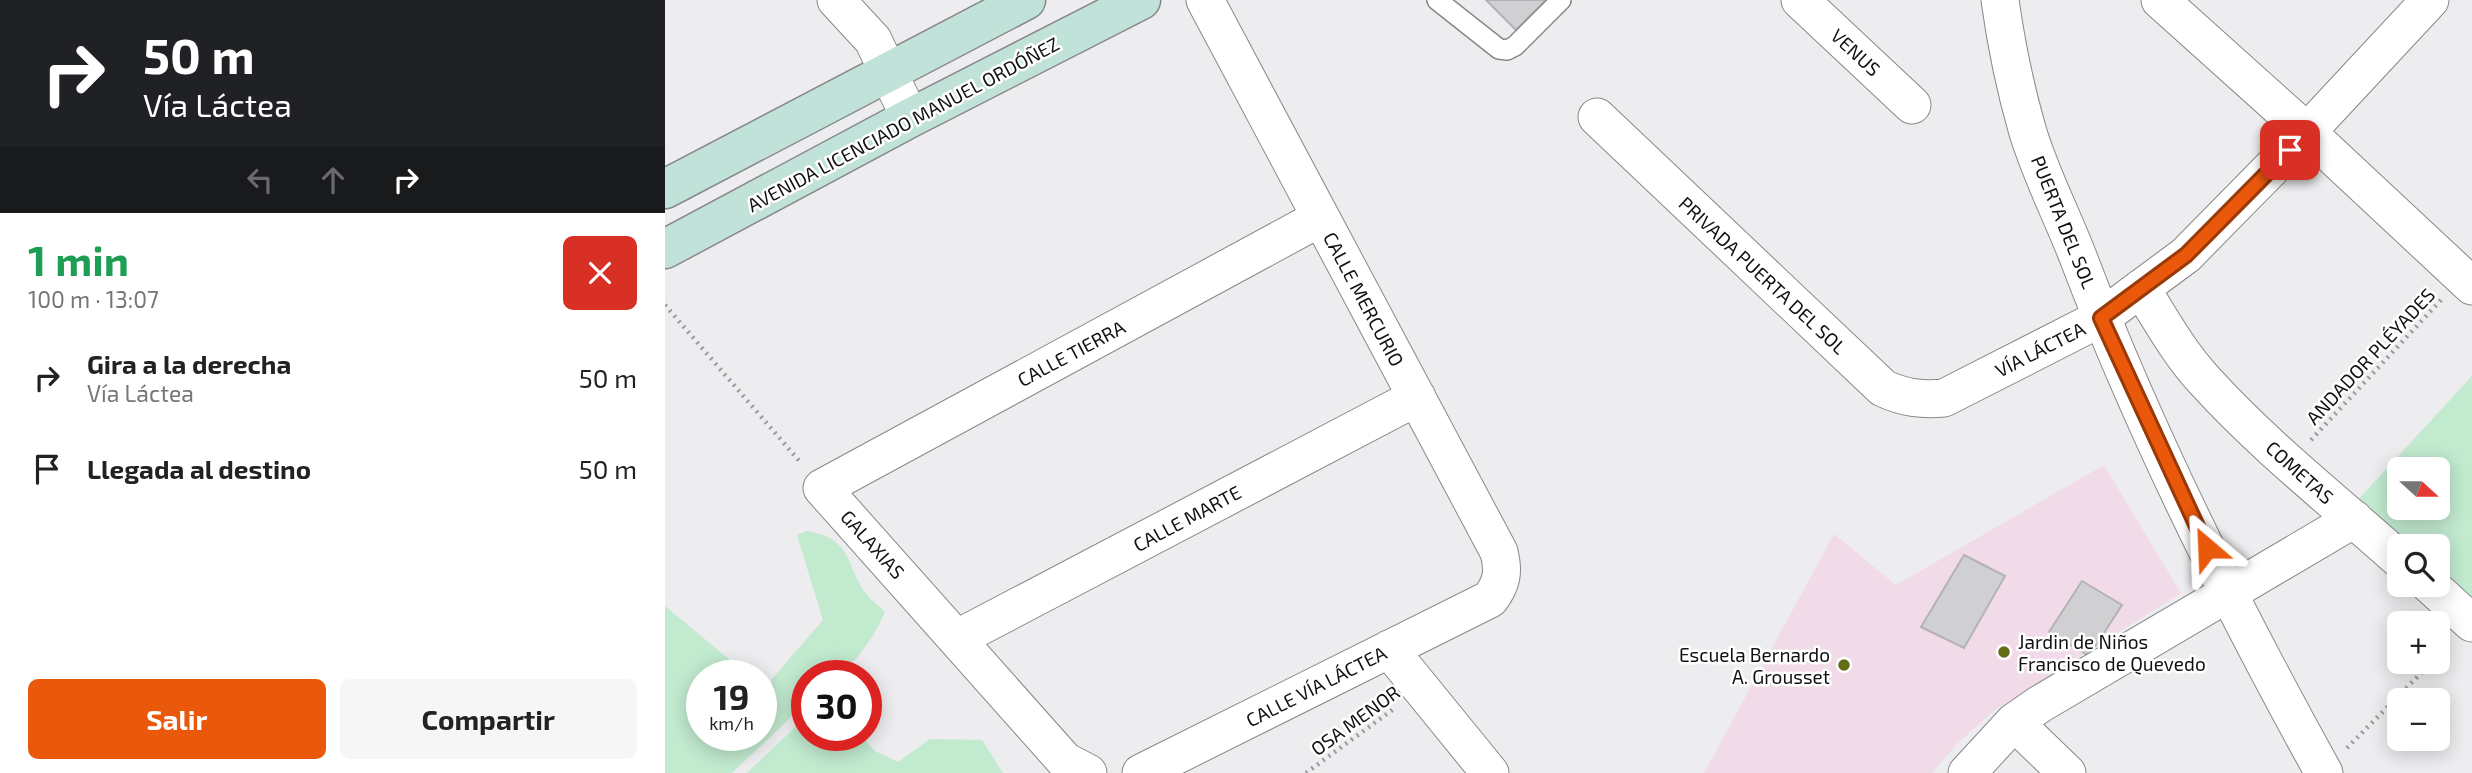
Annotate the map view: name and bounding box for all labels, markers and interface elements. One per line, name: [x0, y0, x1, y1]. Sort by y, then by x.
street label: VENUS: [1827, 23, 1885, 81]
text: 50 m: [143, 25, 255, 84]
icon: right: [28, 28, 119, 119]
street label: AVENIDA LICENCIADO MANUEL ORDÓÑEZ: [743, 32, 1063, 216]
text: Vía Láctea: [143, 85, 292, 123]
pin: [2260, 120, 2320, 180]
icon: arrive: [2271, 131, 2309, 169]
street label: PUERTA DEL SOL: [2027, 152, 2101, 292]
icon: left: [241, 161, 279, 199]
icon: ahead: [314, 161, 352, 199]
icon: right: [387, 161, 425, 199]
street label: PRIVADA PUERTA DEL SOL: [1675, 191, 1852, 359]
street label: CALLE MERCURIO: [1319, 228, 1409, 370]
text: 1 min: [28, 234, 129, 284]
button: close: [563, 236, 637, 310]
street label: ANDADOR PLÉYADES: [2301, 283, 2439, 429]
text: 100 m · 13:07: [28, 285, 159, 313]
street label: CALLE TIERRA: [1013, 315, 1129, 391]
street label: VÍA LÁCTEA: [1991, 316, 2089, 381]
text: Gira a la derecha: [87, 348, 291, 379]
icon: right: [28, 359, 66, 397]
text: 50 m: [579, 362, 637, 393]
text: Vía Láctea: [87, 379, 194, 407]
street label: COMETAS: [2261, 436, 2339, 508]
icon: arrive: [28, 450, 66, 488]
text: Llegada al destino: [87, 453, 311, 484]
text: 50 m: [579, 453, 637, 484]
north arrow: [2387, 457, 2450, 520]
map controls: [2387, 457, 2450, 751]
street label: CALLE MARTE: [1129, 480, 1245, 556]
street label: GALAXIAS: [836, 505, 910, 583]
position arrow: [2170, 511, 2244, 585]
button: search: [2387, 534, 2450, 597]
button: +: [2387, 611, 2450, 674]
place label: Jardin de Niños Francisco de Quevedo: [2018, 630, 2206, 675]
street label: CALLE VÍA LÁCTEA: [1242, 641, 1390, 731]
place label: Escuela Bernardo A. Grousset: [1679, 643, 1830, 688]
marker: Jardin de Niños Francisco de Quevedo: [1996, 644, 2012, 660]
marker: Escuela Bernardo A. Grousset: [1836, 657, 1852, 673]
speed limit sign: 30: [791, 660, 882, 751]
text: 19: [714, 675, 749, 717]
button: Salir: [28, 679, 326, 759]
button: Compartir: [340, 679, 637, 759]
street label: OSA MENOR: [1306, 680, 1404, 760]
button: −: [2387, 688, 2450, 751]
text: km/h: [709, 712, 754, 734]

